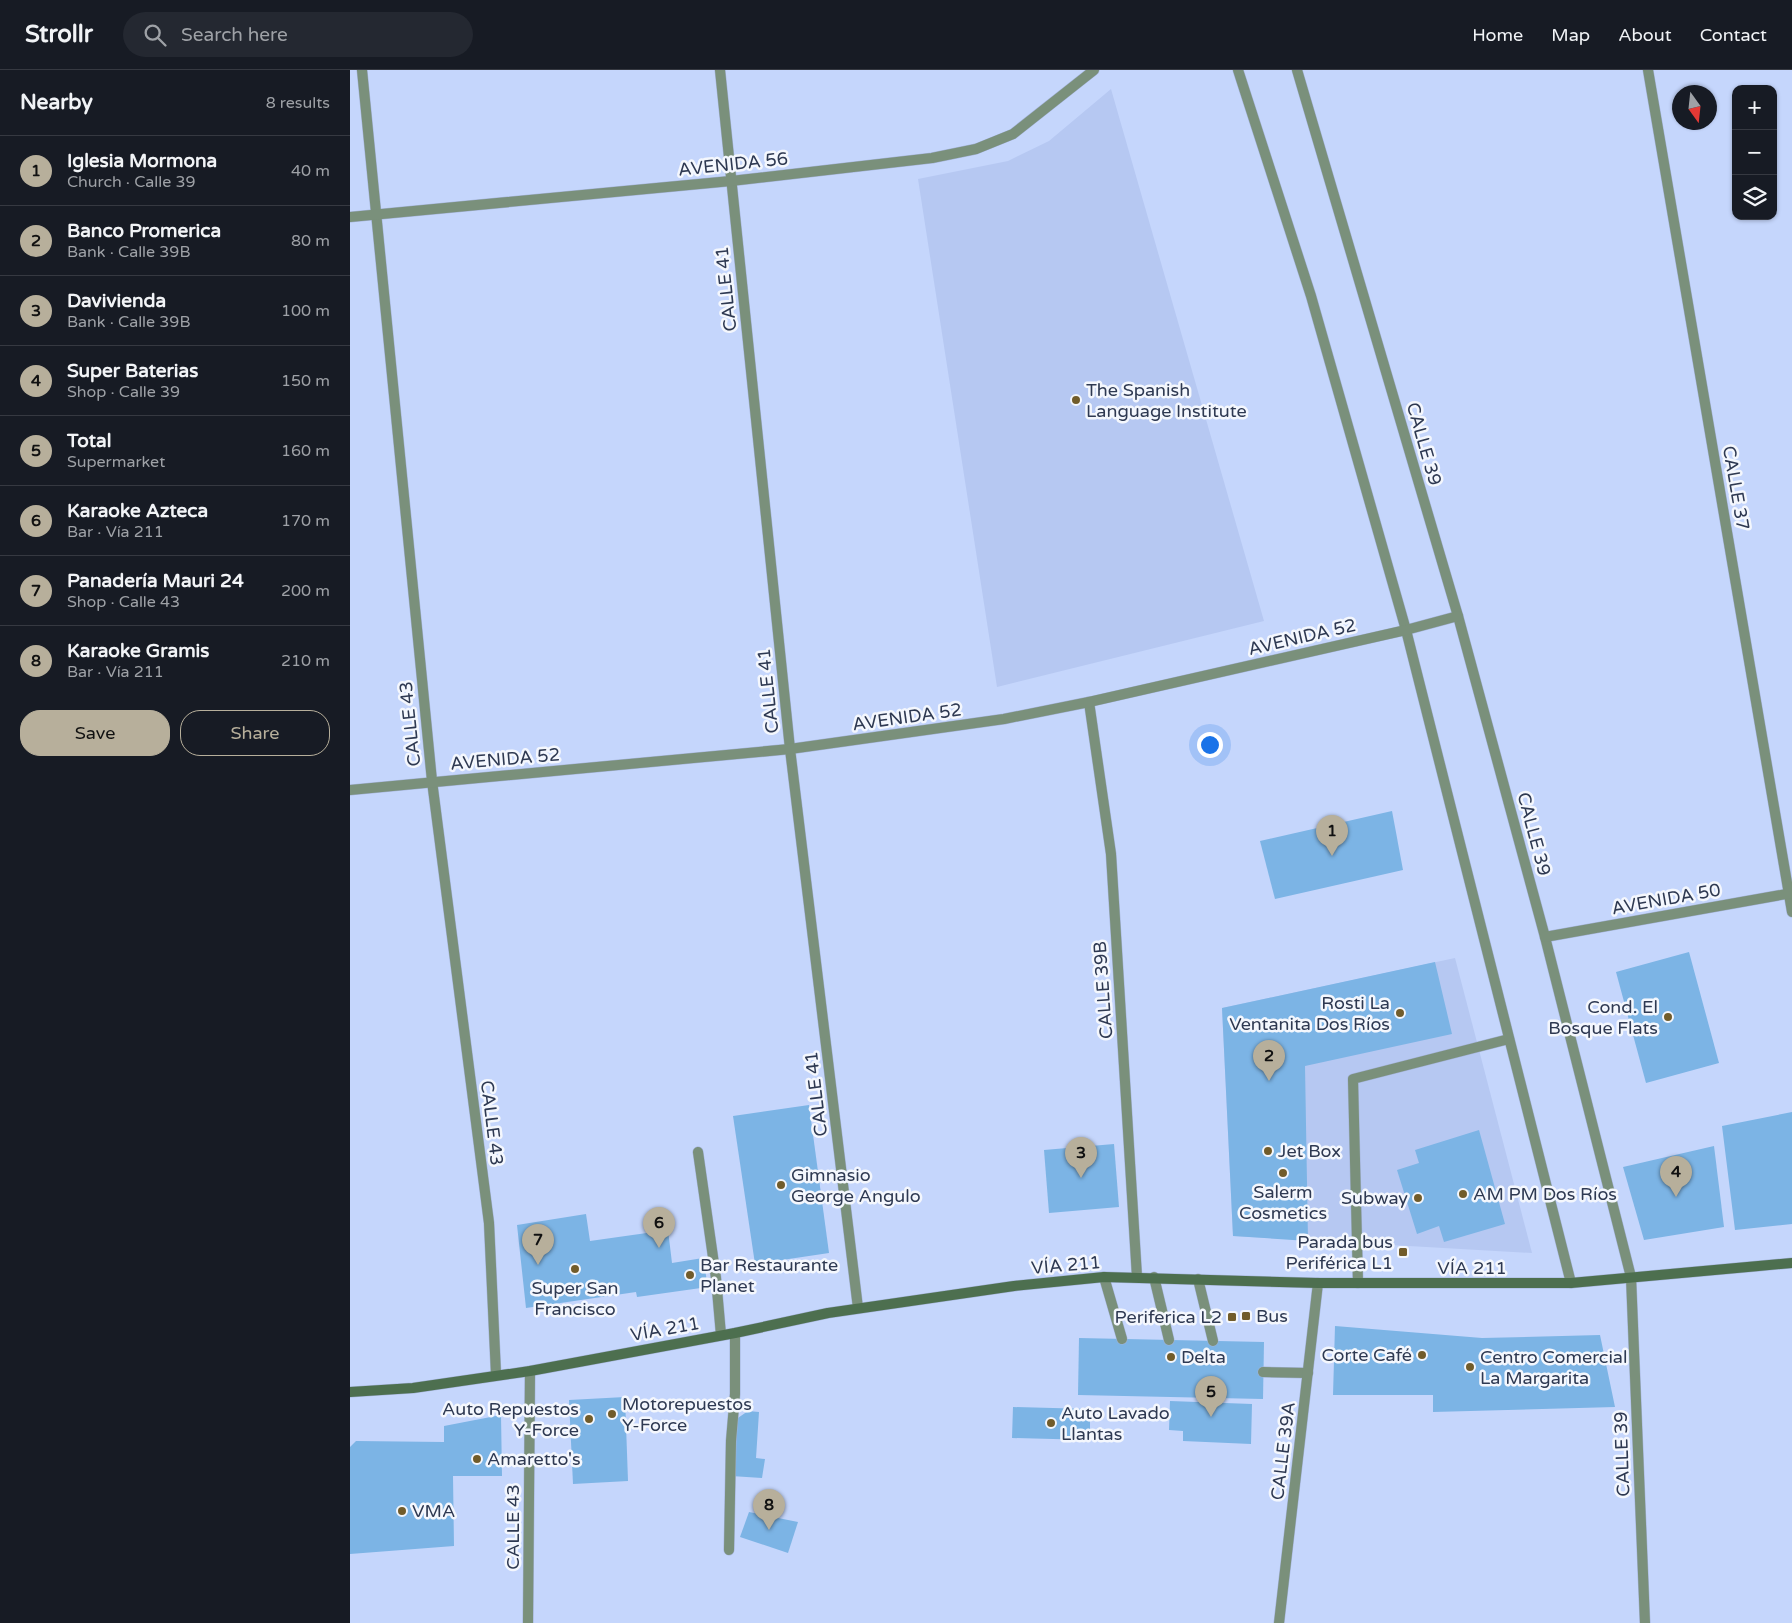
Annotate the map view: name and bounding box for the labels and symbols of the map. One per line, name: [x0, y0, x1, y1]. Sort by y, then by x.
north arrow: [1672, 85, 1717, 130]
street label: AVENIDA 56: [677, 147, 789, 181]
street label: CALLE 41: [711, 245, 741, 333]
place label: The Spanish Language Institute: [1086, 379, 1247, 422]
marker: The Spanish Language Institute: [1070, 394, 1082, 406]
street label: CALLE 39: [1402, 400, 1446, 488]
street label: CALLE 37: [1718, 444, 1754, 532]
street label: AVENIDA 52: [1246, 614, 1358, 660]
street label: CALLE 41: [753, 647, 783, 735]
street label: CALLE 43: [395, 680, 425, 768]
street label: AVENIDA 52: [851, 698, 963, 736]
your location: [1197, 732, 1223, 758]
street label: AVENIDA 52: [449, 743, 561, 775]
street label: CALLE 39: [1512, 790, 1556, 878]
pin: 1: [1316, 815, 1348, 856]
street label: AVENIDA 50: [1610, 879, 1722, 919]
street label: CALLE 39B: [1089, 940, 1117, 1040]
place label: Rosti La Ventanita Dos Ríos: [1229, 992, 1390, 1035]
place label: Cond. El Bosque Flats: [1548, 996, 1658, 1039]
marker: Rosti La Ventanita Dos Ríos: [1394, 1007, 1406, 1019]
marker: Cond. El Bosque Flats: [1662, 1011, 1674, 1023]
pin: 2: [1253, 1040, 1285, 1081]
street label: CALLE 41: [800, 1050, 832, 1138]
street label: CALLE 43: [476, 1079, 508, 1167]
pin: 3: [1065, 1137, 1097, 1178]
place label: Jet Box: [1278, 1140, 1341, 1162]
marker: Jet Box: [1262, 1145, 1274, 1157]
pin: 4: [1660, 1156, 1692, 1197]
place label: Gimnasio George Angulo: [791, 1164, 921, 1207]
marker: Salerm Cosmetics: [1277, 1167, 1289, 1179]
marker: Gimnasio George Angulo: [775, 1179, 787, 1191]
place label: Salerm Cosmetics: [1239, 1181, 1327, 1224]
place label: AM PM Dos Ríos: [1473, 1183, 1617, 1205]
place label: Subway: [1341, 1187, 1408, 1209]
marker: AM PM Dos Ríos: [1457, 1188, 1469, 1200]
marker: Subway: [1412, 1192, 1424, 1204]
pin: 6: [643, 1207, 675, 1248]
pin: 7: [522, 1224, 554, 1265]
place label: Parada bus Periférica L1: [1286, 1231, 1393, 1274]
marker: Parada bus Periférica L1: [1397, 1246, 1409, 1258]
street label: VÍA 211: [1030, 1251, 1102, 1279]
place label: Bar Restaurante Planet: [700, 1254, 838, 1297]
street label: VÍA 211: [1437, 1257, 1507, 1279]
marker: Super San Francisco: [569, 1263, 581, 1275]
marker: Bar Restaurante Planet: [684, 1269, 696, 1281]
place label: Super San Francisco: [531, 1277, 619, 1320]
place label: Bus: [1256, 1305, 1288, 1327]
place label: Periferica L2: [1115, 1306, 1222, 1328]
marker: Bus: [1240, 1310, 1252, 1322]
marker: Periferica L2: [1226, 1311, 1238, 1323]
street label: VÍA 211: [629, 1312, 701, 1346]
place label: Corte Café: [1321, 1344, 1412, 1366]
place label: Delta: [1181, 1346, 1226, 1368]
place label: Centro Comercial La Margarita: [1480, 1346, 1627, 1389]
marker: Corte Café: [1416, 1349, 1428, 1361]
marker: Delta: [1165, 1351, 1177, 1363]
marker: Centro Comercial La Margarita: [1464, 1361, 1476, 1373]
pin: 5: [1195, 1376, 1227, 1417]
place label: Motorepuestos Y-Force: [622, 1393, 752, 1436]
place label: Auto Repuestos Y-Force: [442, 1398, 579, 1441]
street label: CALLE 39A: [1266, 1401, 1300, 1501]
place label: Auto Lavado Llantas: [1061, 1402, 1170, 1445]
marker: Motorepuestos Y-Force: [606, 1408, 618, 1420]
street label: CALLE 39: [1610, 1411, 1634, 1497]
marker: Auto Repuestos Y-Force: [583, 1413, 595, 1425]
marker: Auto Lavado Llantas: [1045, 1417, 1057, 1429]
place label: Amaretto's: [487, 1448, 581, 1470]
marker: Amaretto's: [471, 1453, 483, 1465]
street label: CALLE 43: [502, 1484, 524, 1570]
pin: 8: [753, 1489, 785, 1530]
place label: VMA: [412, 1500, 455, 1522]
marker: VMA: [396, 1505, 408, 1517]

